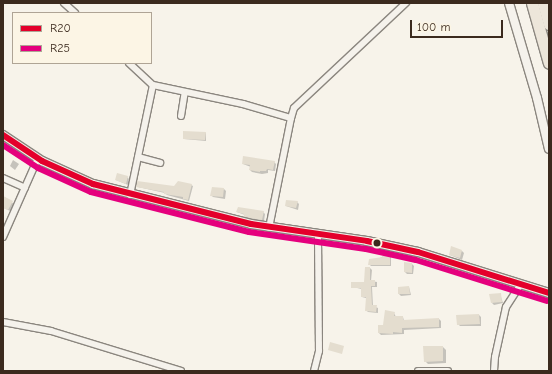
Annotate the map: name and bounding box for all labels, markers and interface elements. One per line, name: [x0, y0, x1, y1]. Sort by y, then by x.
legend: [12, 12, 152, 64]
scale bar: [412, 12, 505, 38]
text: 100 m: [417, 20, 450, 34]
text: R20: [50, 21, 71, 35]
text: R25: [50, 41, 70, 55]
unlabelled marker: [372, 238, 382, 248]

